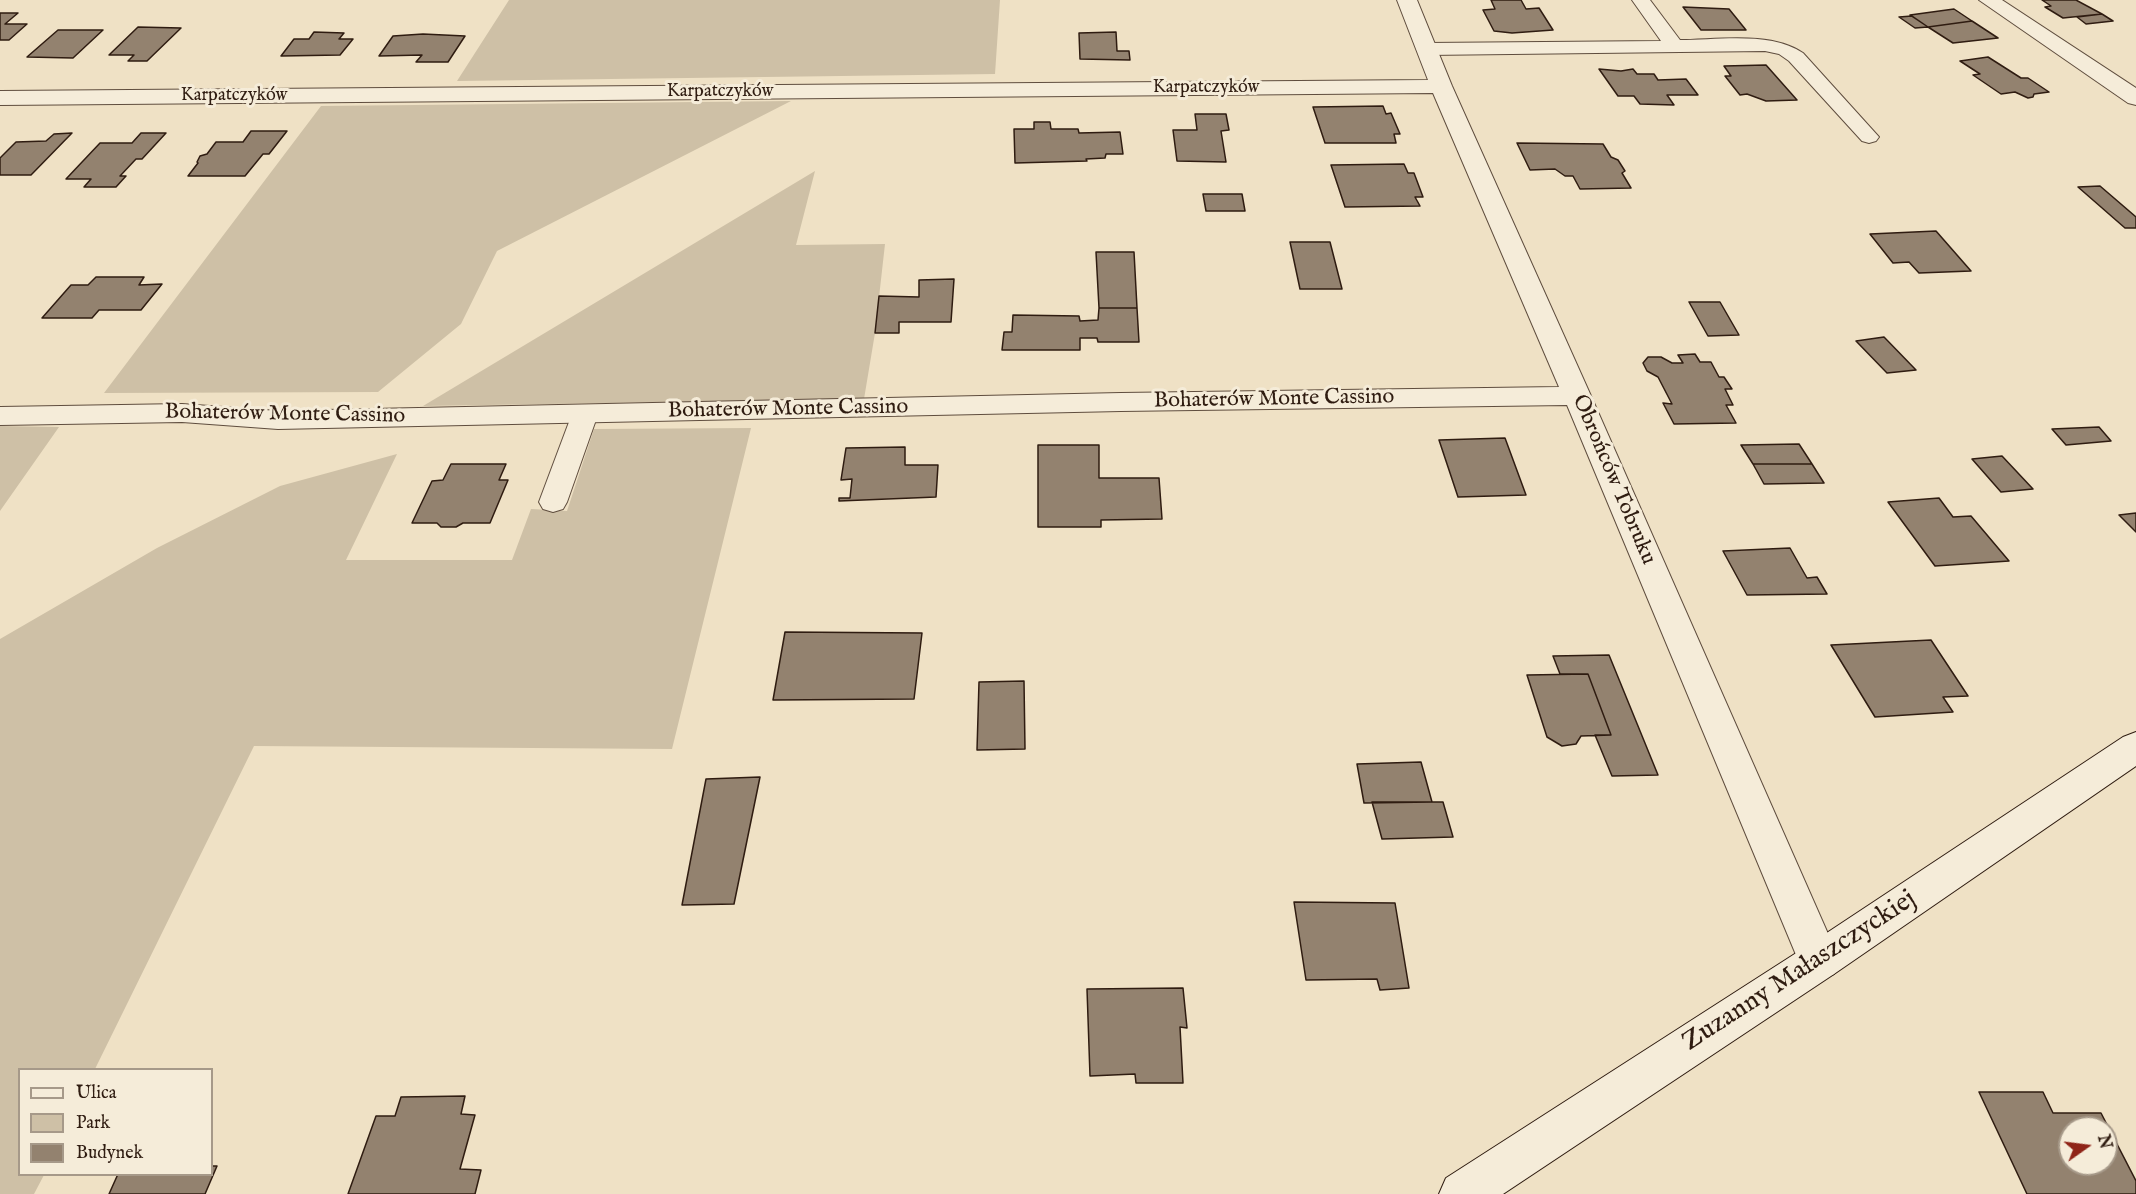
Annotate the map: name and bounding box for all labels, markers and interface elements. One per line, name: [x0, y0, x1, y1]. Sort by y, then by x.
street label: Karpatczyków: [1153, 77, 1259, 99]
street label: Karpatczyków: [667, 81, 773, 103]
street label: Karpatczyków: [181, 85, 287, 107]
street label: Bohaterów Monte Cassino: [1153, 385, 1395, 415]
street label: Obrońców Tobruku: [1565, 391, 1661, 569]
street label: Bohaterów Monte Cassino: [667, 395, 909, 425]
street label: Bohaterów Monte Cassino: [164, 400, 406, 430]
street label: Zuzanny Małaszczyckiej: [1677, 884, 1923, 1060]
legend: [18, 1068, 213, 1176]
text: Ulica: [76, 1082, 117, 1105]
text: Park: [76, 1112, 110, 1135]
north arrow: [2058, 1116, 2118, 1176]
text: N: [2092, 1133, 2115, 1151]
text: Budynek: [76, 1142, 143, 1165]

